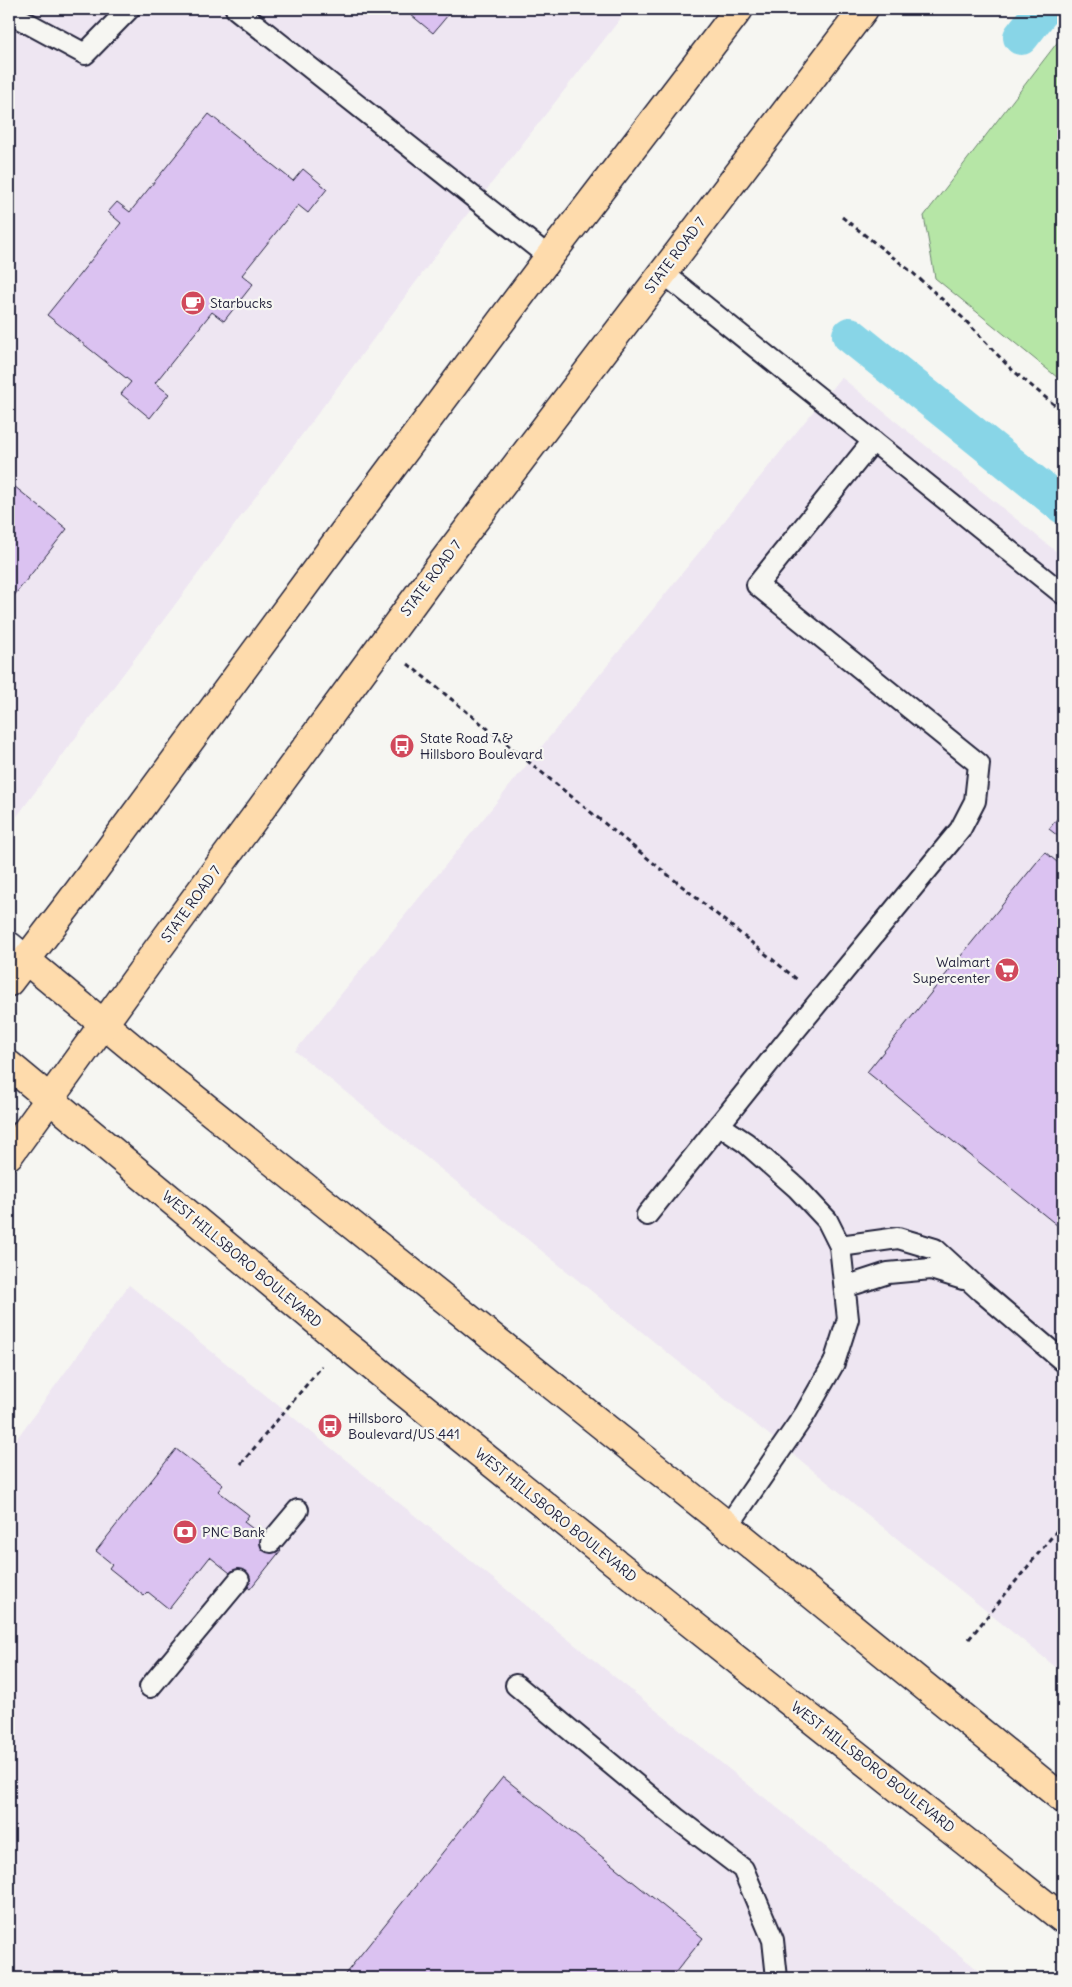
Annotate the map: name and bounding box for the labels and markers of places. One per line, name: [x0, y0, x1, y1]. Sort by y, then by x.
cafe icon: Starbucks: [180, 290, 206, 316]
place label: Starbucks: [210, 294, 272, 312]
place label: State Road 7 & Hillsboro Boulevard: [420, 729, 543, 763]
bus stop icon: State Road 7 & Hillsboro Boulevard: [389, 733, 415, 759]
place label: Walmart Supercenter: [913, 953, 990, 987]
supermarket icon: Walmart Supercenter: [994, 957, 1020, 983]
place label: Hillsboro Boulevard/US 441: [348, 1409, 460, 1443]
bus stop icon: Hillsboro Boulevard/US 441: [317, 1413, 343, 1439]
bank icon: PNC Bank: [172, 1519, 198, 1545]
place label: PNC Bank: [202, 1523, 265, 1541]

